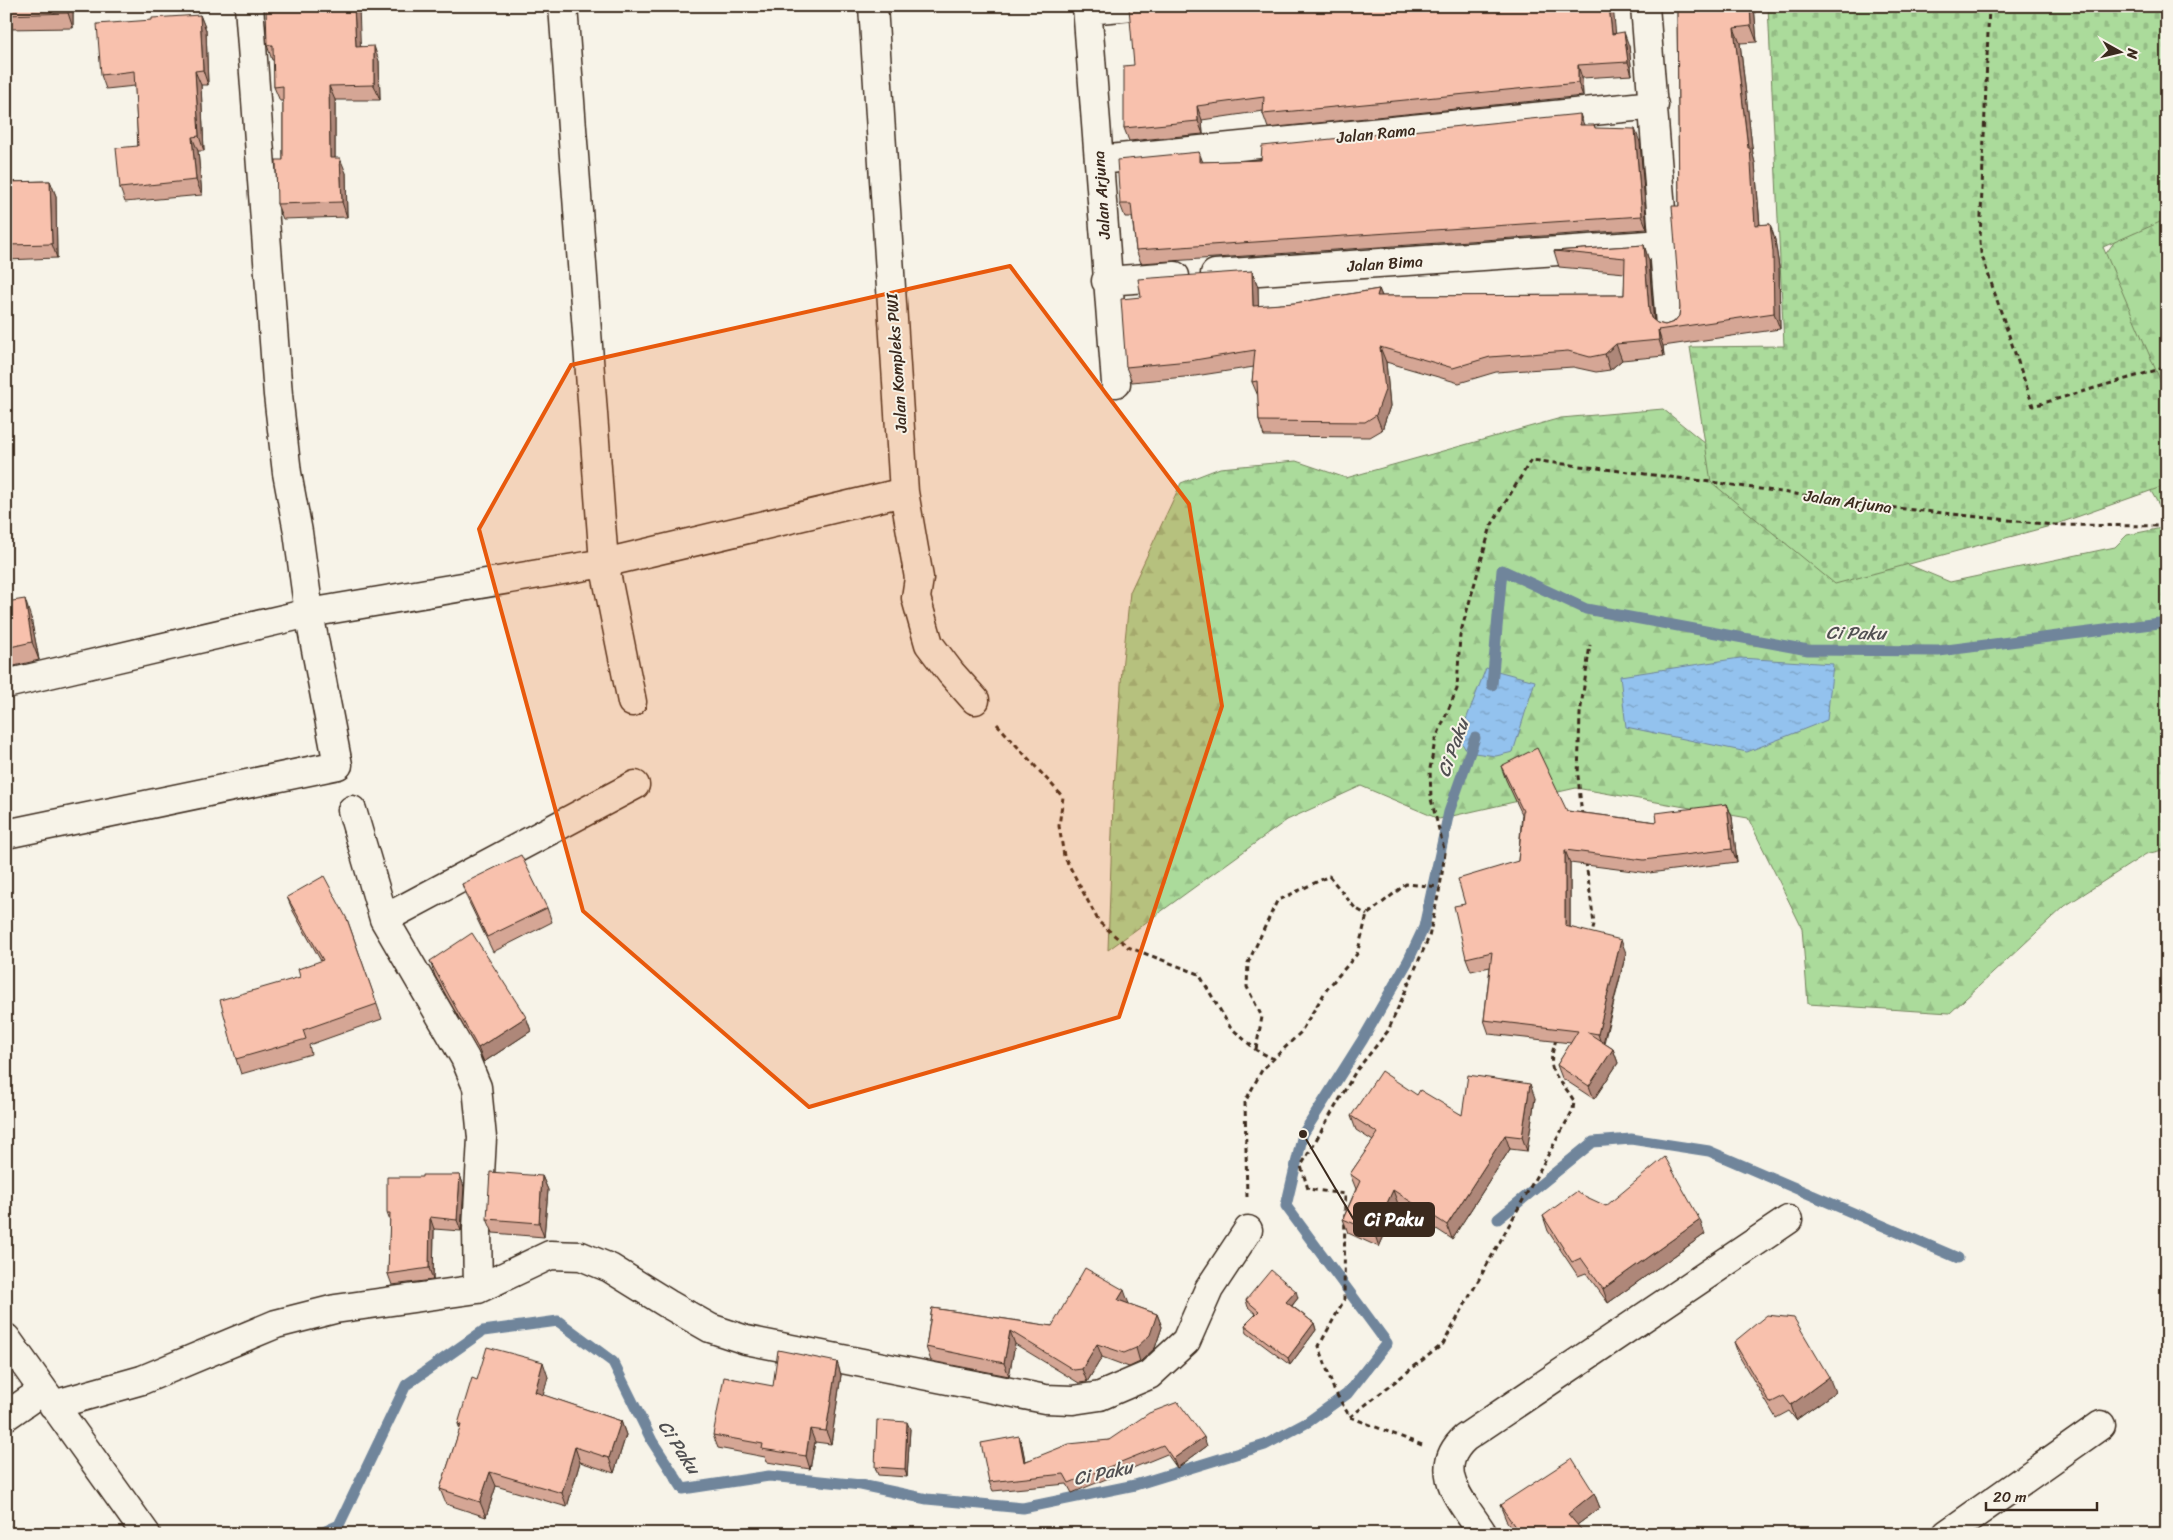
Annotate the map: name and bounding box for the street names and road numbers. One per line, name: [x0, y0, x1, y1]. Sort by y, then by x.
street label: Jalan Rama: [1334, 115, 1417, 152]
street label: Jalan Arjuna: [1084, 150, 1119, 241]
street label: Jalan Bima: [1345, 246, 1424, 281]
street label: Jalan Kompleks PWI: [877, 291, 916, 435]
street label: Jalan Arjuna: [1801, 481, 1894, 522]

